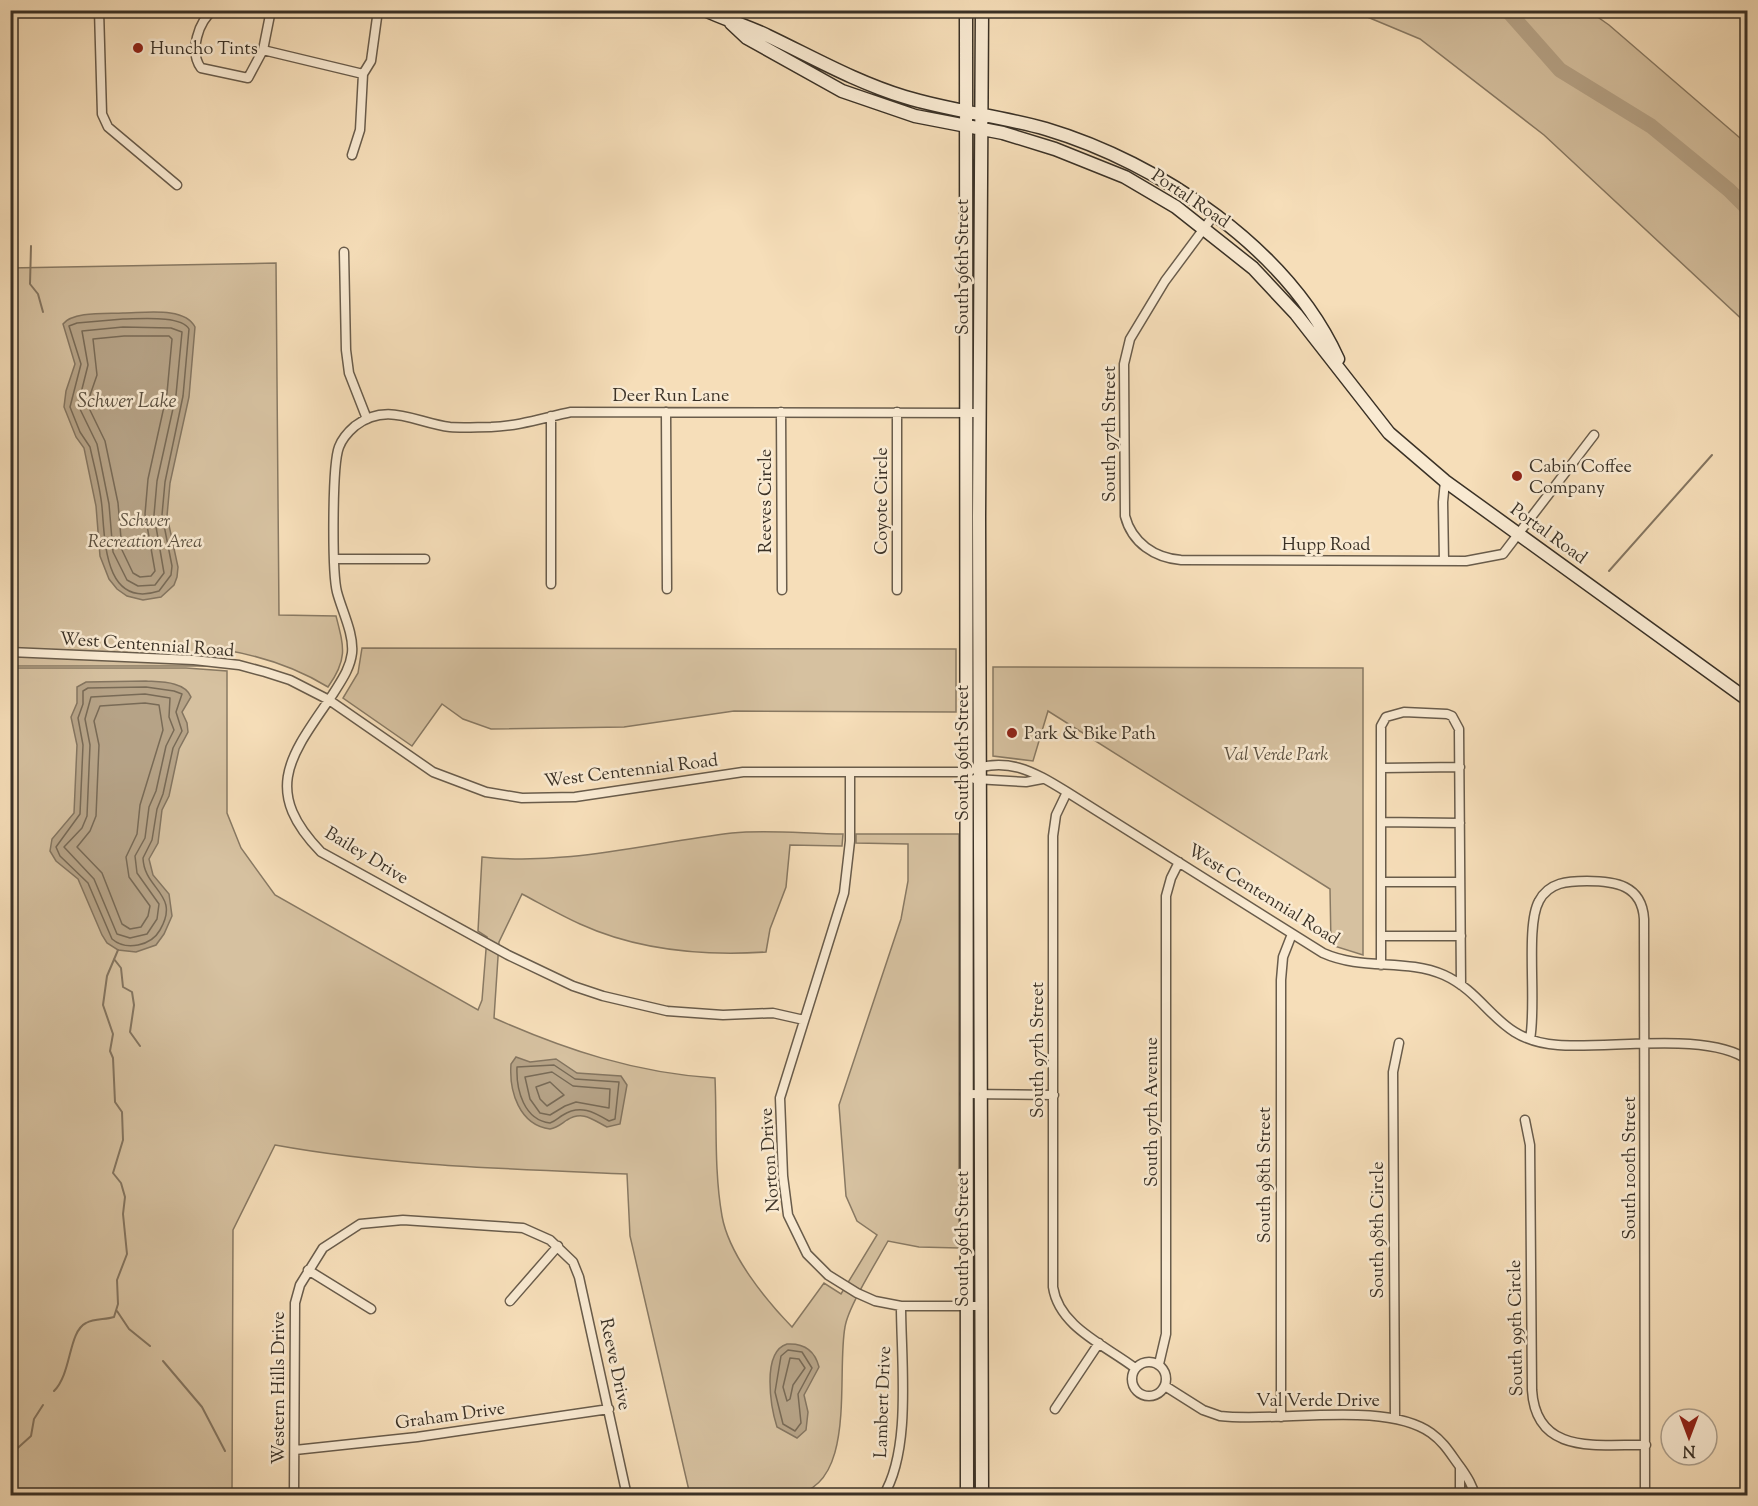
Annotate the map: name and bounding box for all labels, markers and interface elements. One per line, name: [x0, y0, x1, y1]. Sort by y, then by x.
place label: Huncho Tints: [150, 37, 258, 63]
marker: Huncho Tints: [131, 41, 145, 55]
street label: Portal Road: [1145, 164, 1234, 236]
street label: South 96th Street: [951, 199, 977, 335]
street label: South 97th Street: [1098, 366, 1124, 502]
street label: Deer Run Lane: [613, 384, 729, 410]
water label: Schwer Lake: [77, 388, 177, 417]
street label: Coyote Circle: [870, 447, 896, 555]
street label: Reeves Circle: [754, 449, 780, 553]
place label: Cabin Coffee Company: [1529, 455, 1632, 502]
marker: Cabin Coffee Company: [1510, 469, 1524, 483]
street label: Portal Road: [1504, 498, 1592, 572]
park label: Schwer Recreation Area: [88, 509, 202, 556]
street label: Hupp Road: [1282, 533, 1370, 559]
street label: West Centennial Road: [59, 627, 235, 665]
street label: South 96th Street: [951, 685, 977, 821]
place label: Park & Bike Path: [1024, 722, 1156, 748]
marker: Park & Bike Path: [1005, 726, 1019, 740]
park label: Val Verde Park: [1224, 743, 1328, 769]
street label: West Centennial Road: [543, 748, 720, 796]
street label: Bailey Drive: [319, 821, 413, 892]
street label: West Centennial Road: [1182, 838, 1344, 953]
street label: South 97th Street: [1026, 982, 1052, 1118]
street label: South 97th Avenue: [1140, 1037, 1166, 1187]
street label: South 100th Street: [1618, 1096, 1644, 1240]
street label: Norton Drive: [754, 1107, 788, 1213]
street label: South 98th Street: [1253, 1107, 1279, 1243]
street label: South 98th Circle: [1366, 1161, 1392, 1299]
street label: South 96th Street: [951, 1171, 977, 1307]
street label: South 99th Circle: [1503, 1259, 1531, 1397]
street label: Western Hills Drive: [267, 1311, 293, 1465]
street label: Reeve Drive: [592, 1316, 636, 1413]
street label: Lambert Drive: [869, 1346, 899, 1459]
street label: Val Verde Drive: [1256, 1389, 1380, 1415]
street label: Graham Drive: [394, 1396, 507, 1438]
north arrow: [1659, 1407, 1719, 1467]
text: N: [1682, 1438, 1695, 1461]

